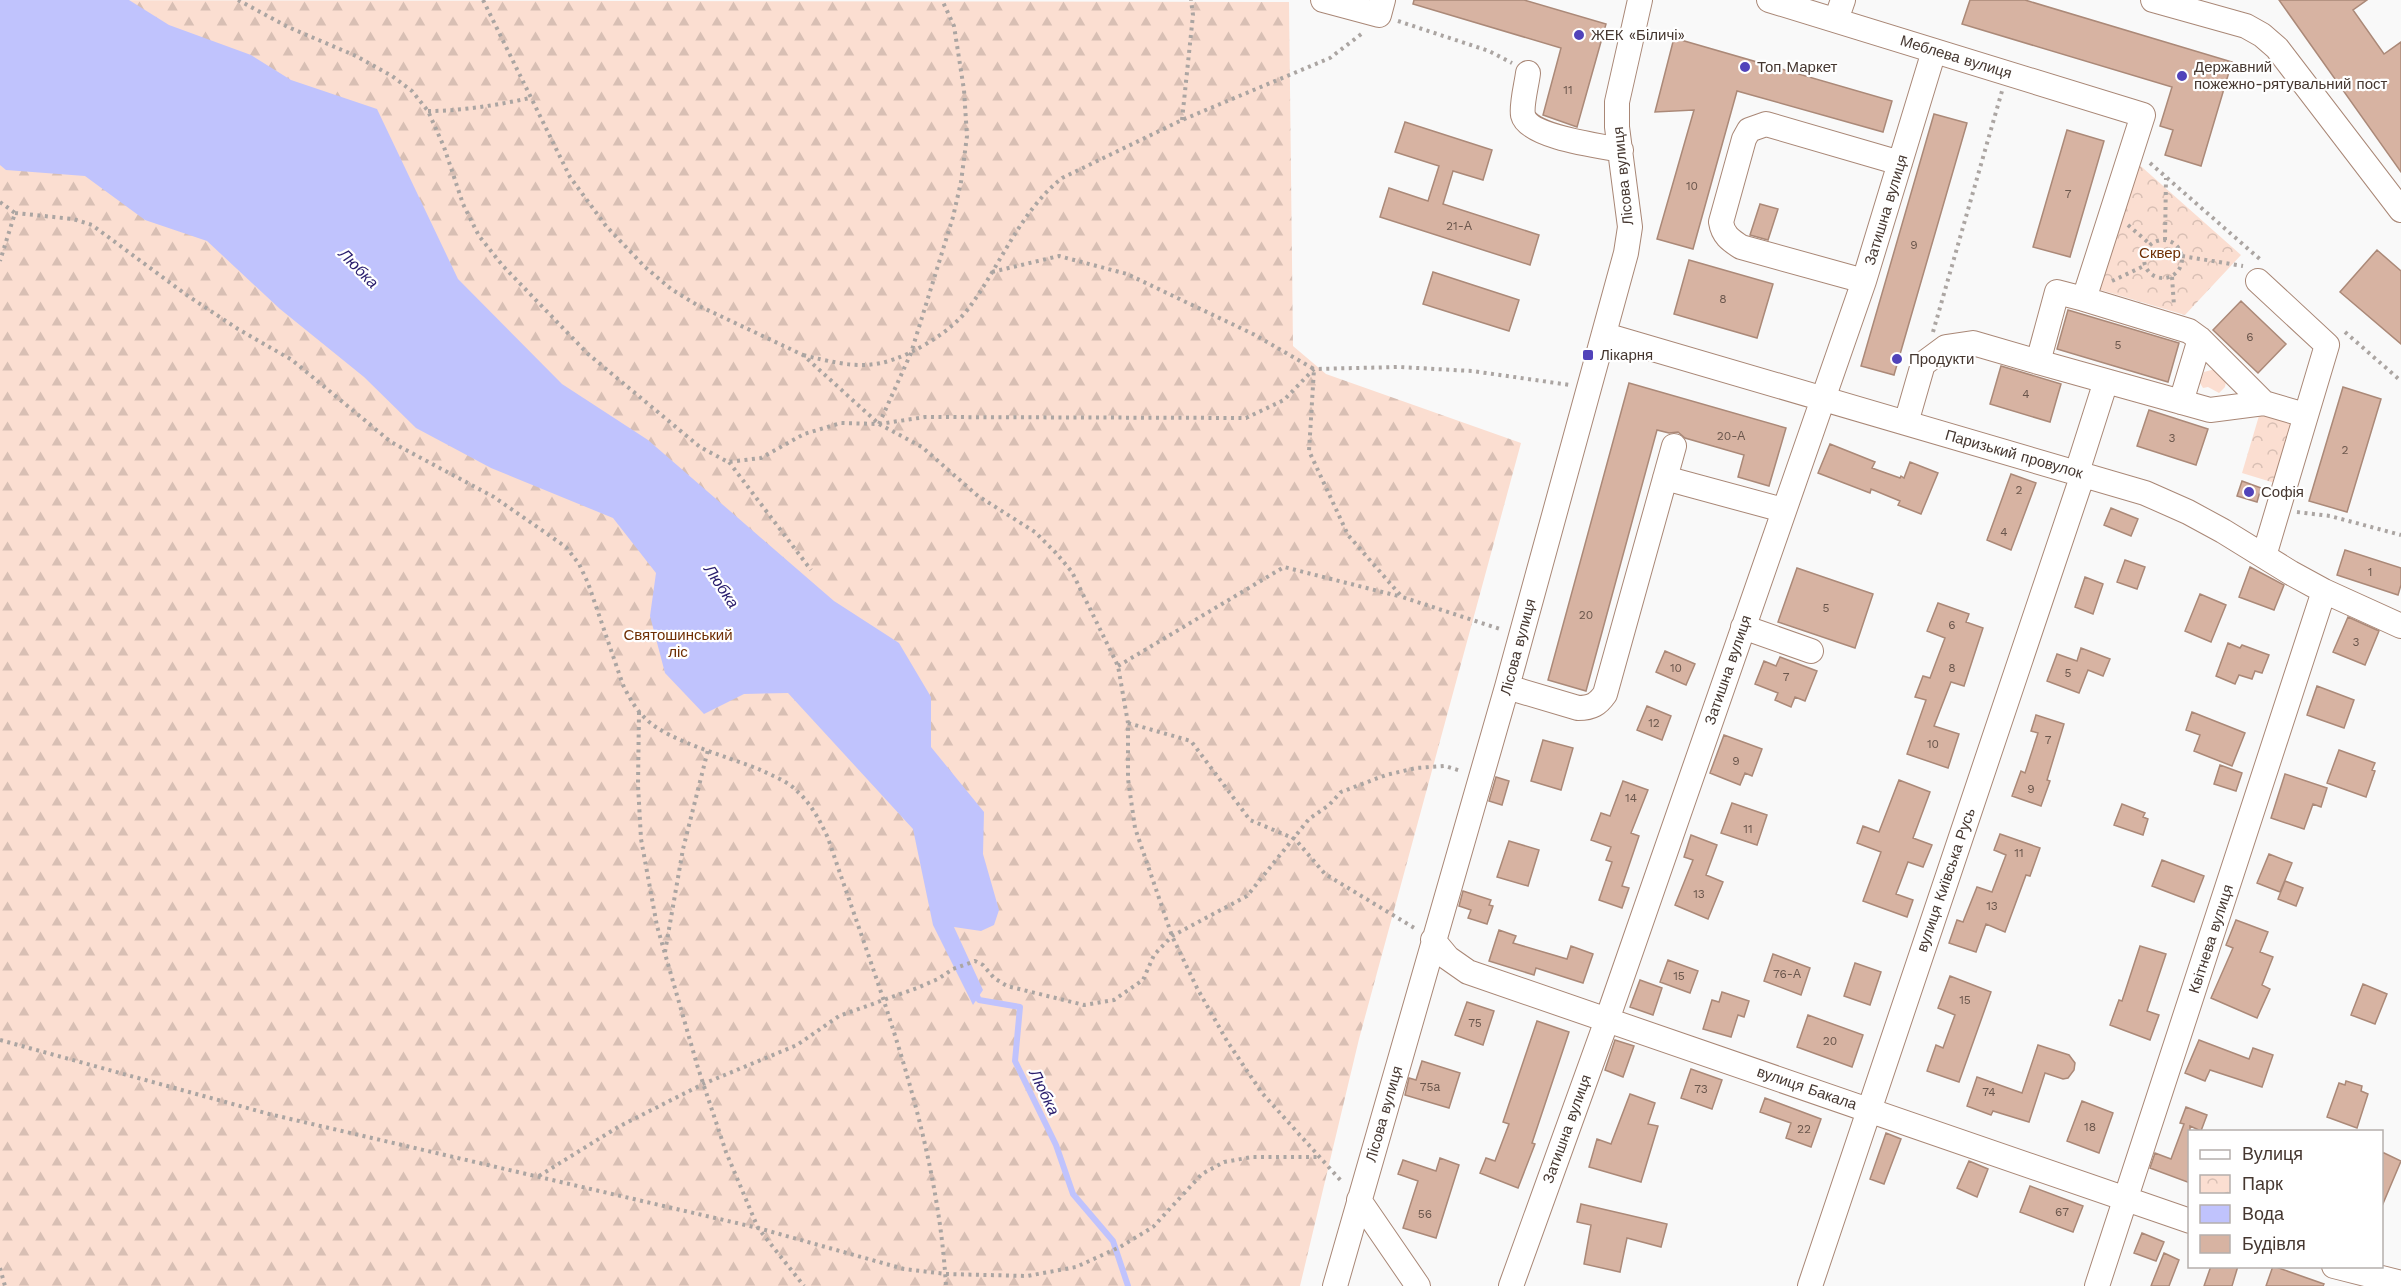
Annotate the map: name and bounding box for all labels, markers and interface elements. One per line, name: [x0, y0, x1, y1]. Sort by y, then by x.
place label: ЖЕК «Біличі»: [1591, 26, 1685, 44]
marker: ЖЕК «Біличі»: [1572, 28, 1586, 42]
street label: Меблева вулиця: [1898, 31, 2014, 83]
place label: Топ Маркет: [1757, 58, 1837, 76]
place label: Державний пожежно-рятувальний пост: [2194, 58, 2387, 93]
marker: Топ Маркет: [1738, 60, 1752, 74]
marker: Державний пожежно-рятувальний пост: [2175, 69, 2189, 83]
house number: 11: [1563, 83, 1573, 97]
street label: Лісова вулиця: [1609, 126, 1637, 226]
street label: Затишна вулиця: [1861, 152, 1911, 268]
house number: 10: [1686, 179, 1698, 193]
house number: 7: [2065, 187, 2072, 201]
house number: 21-А: [1446, 219, 1472, 233]
house number: 9: [1910, 238, 1918, 252]
water label: Любка: [334, 244, 383, 292]
park label: Сквер: [2139, 244, 2181, 262]
house number: 8: [1719, 292, 1727, 306]
house number: 6: [2246, 330, 2254, 344]
house number: 5: [2115, 338, 2122, 352]
place label: Лікарня: [1600, 346, 1653, 364]
marker: Лікарня: [1581, 348, 1595, 362]
place label: Продукти: [1909, 350, 1974, 368]
marker: Продукти: [1890, 352, 1904, 366]
house number: 4: [2022, 387, 2030, 401]
street label: Паризький провулок: [1943, 426, 2085, 482]
house number: 20-А: [1717, 429, 1745, 443]
house number: 3: [2169, 431, 2176, 445]
house number: 2: [2342, 443, 2349, 457]
house number: 2: [2016, 483, 2023, 497]
place label: Софія: [2261, 483, 2304, 501]
marker: Софія: [2242, 485, 2256, 499]
house number: 4: [2000, 525, 2008, 539]
water label: Любка: [700, 560, 743, 612]
house number: 1: [2368, 565, 2372, 579]
street label: Лісова вулиця: [1496, 597, 1540, 697]
house number: 5: [1823, 601, 1830, 615]
house number: 20: [1579, 608, 1593, 622]
street label: Затишна вулиця: [1701, 613, 1755, 727]
house number: 6: [1948, 618, 1956, 632]
park label: Святошинський ліс: [623, 626, 733, 661]
house number: 3: [2353, 635, 2360, 649]
house number: 10: [1670, 661, 1682, 675]
house number: 8: [1948, 661, 1956, 675]
house number: 5: [2065, 666, 2072, 680]
house number: 7: [1783, 670, 1790, 684]
house number: 12: [1648, 716, 1660, 730]
house number: 7: [2045, 733, 2052, 747]
house number: 10: [1927, 737, 1939, 751]
house number: 9: [1732, 754, 1740, 768]
house number: 9: [2027, 782, 2035, 796]
house number: 14: [1625, 791, 1637, 805]
street label: вулиця Київська Русь: [1913, 805, 1979, 954]
house number: 11: [1743, 822, 1753, 836]
house number: 11: [2014, 846, 2024, 860]
street label: Квітнева вулиця: [2185, 882, 2237, 996]
house number: 13: [1693, 887, 1705, 901]
house number: 13: [1986, 899, 1998, 913]
house number: 76-А: [1773, 967, 1801, 981]
house number: 15: [1673, 969, 1685, 983]
house number: 15: [1959, 993, 1971, 1007]
house number: 75: [1468, 1016, 1482, 1030]
house number: 20: [1823, 1034, 1837, 1048]
street label: вулиця Бакала: [1755, 1063, 1860, 1114]
street label: Лісова вулиця: [1362, 1064, 1406, 1164]
water label: Любка: [1025, 1065, 1064, 1118]
street label: Затишна вулиця: [1539, 1072, 1595, 1186]
house number: 75а: [1420, 1080, 1441, 1094]
house number: 73: [1694, 1082, 1708, 1096]
house number: 74: [1982, 1085, 1996, 1099]
house number: 18: [2084, 1120, 2096, 1134]
house number: 22: [1797, 1122, 1811, 1136]
legend: [2188, 1130, 2383, 1268]
text: Вулиця: [2242, 1143, 2303, 1164]
text: Парк: [2242, 1173, 2283, 1194]
text: Вода: [2242, 1203, 2285, 1224]
house number: 67: [2055, 1205, 2069, 1219]
house number: 56: [1418, 1207, 1432, 1221]
text: Будівля: [2242, 1233, 2306, 1254]

